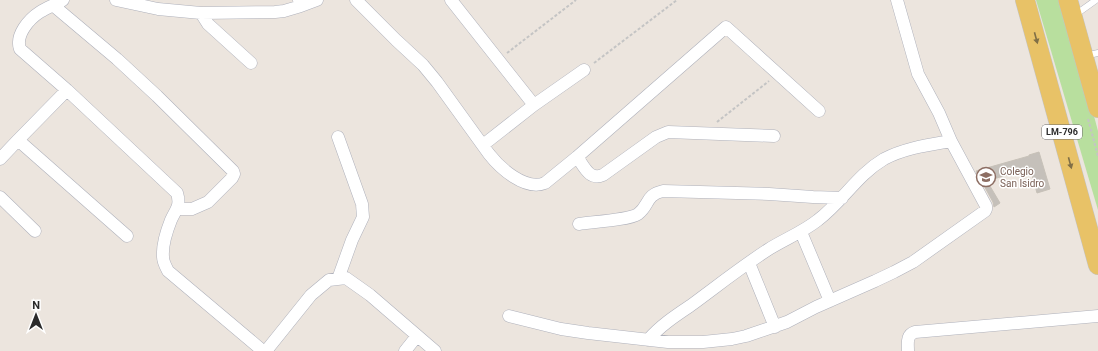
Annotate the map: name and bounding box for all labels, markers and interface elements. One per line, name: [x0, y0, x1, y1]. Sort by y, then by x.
one-way arrow: [1033, 32, 1039, 44]
road number: LM-796: [1042, 125, 1082, 139]
one-way arrow: [1067, 157, 1073, 169]
school or university icon: Colegio San Isidro: [975, 166, 997, 188]
place label: Colegio San Isidro: [1000, 166, 1045, 189]
north arrow: [16, 295, 56, 335]
text: N: [32, 299, 40, 312]

